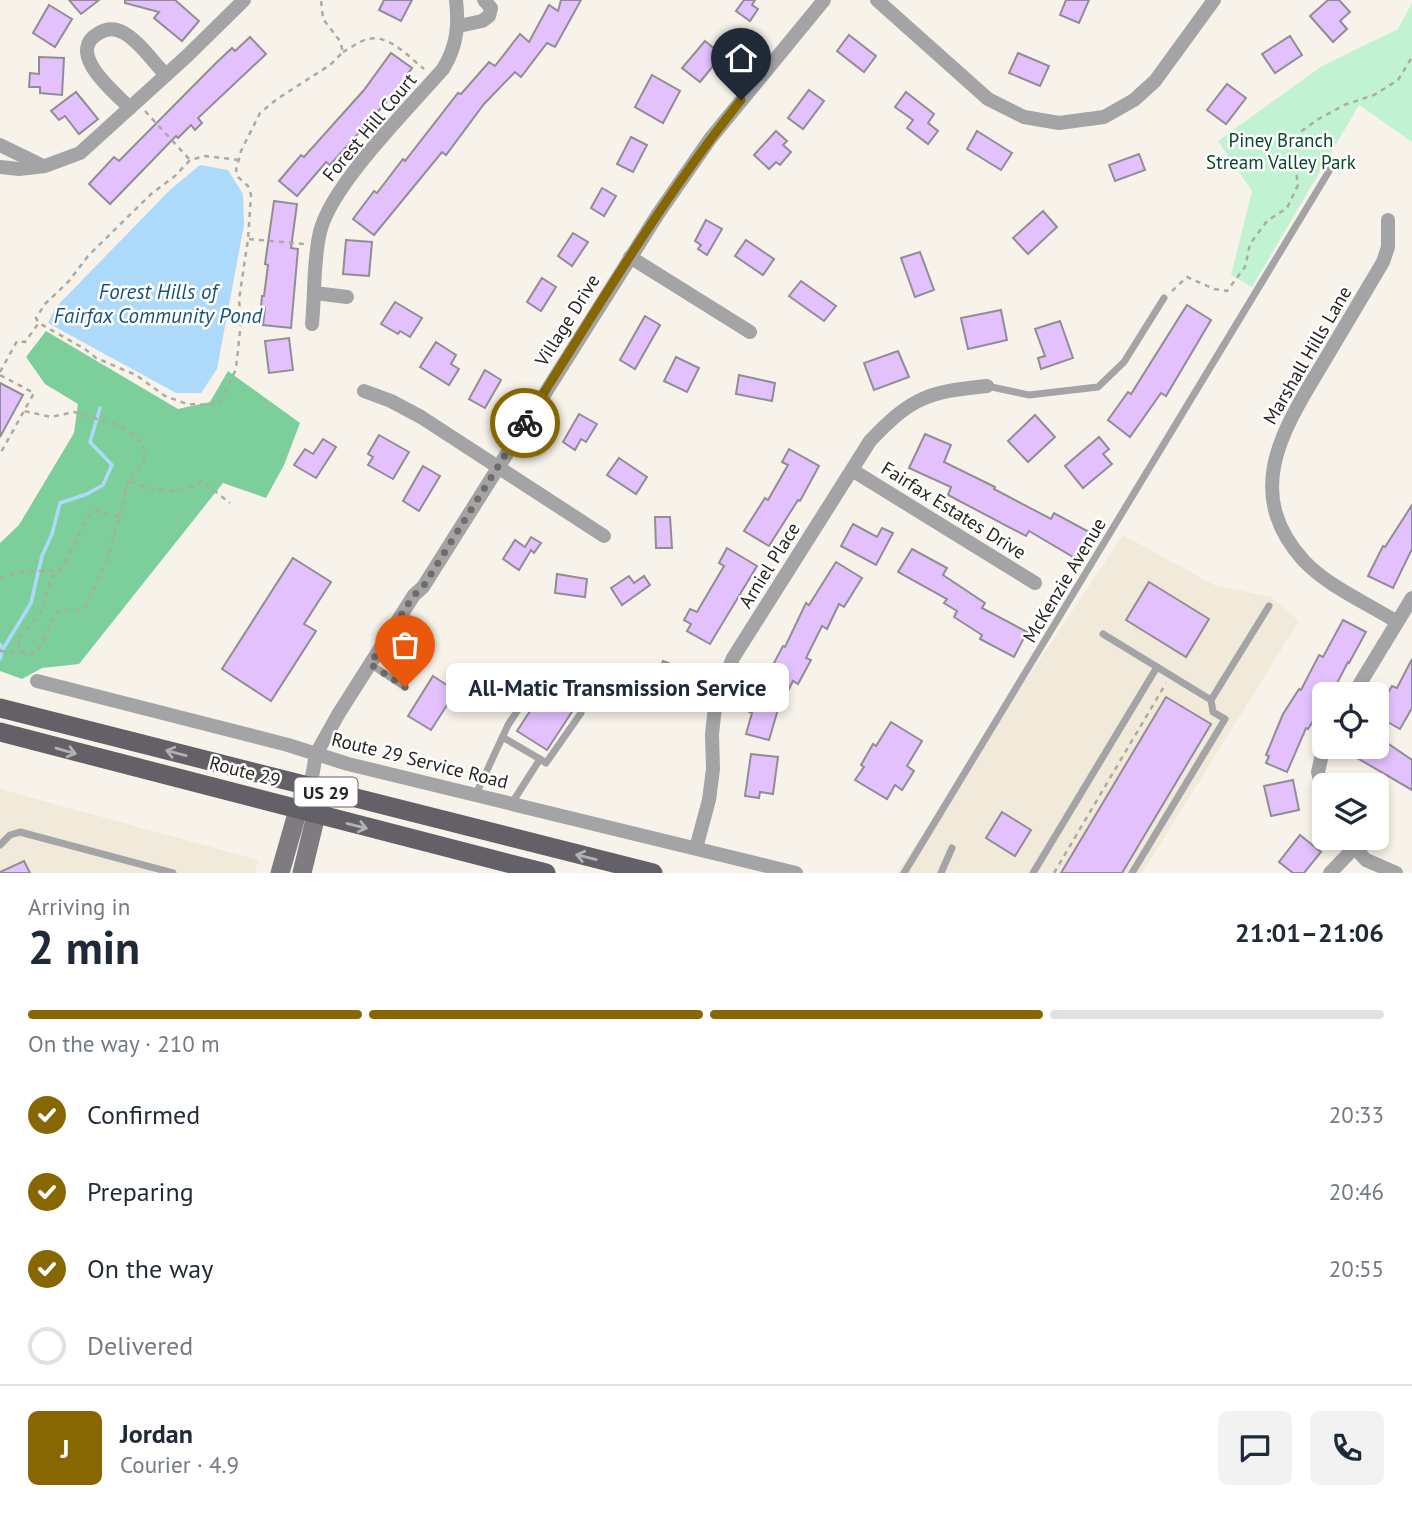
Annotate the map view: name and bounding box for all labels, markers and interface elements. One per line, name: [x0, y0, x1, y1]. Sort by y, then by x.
pin: [711, 28, 771, 100]
icon: home: [722, 39, 760, 77]
street label: Forest Hill Court: [317, 68, 422, 186]
park label: Piney Branch Stream Valley Park: [1206, 128, 1356, 174]
street label: Village Drive: [529, 270, 605, 371]
water label: Forest Hills of Fairfax Community Pond: [54, 278, 264, 329]
street label: Marshall Hills Lane: [1258, 282, 1356, 428]
courier: [490, 388, 560, 458]
icon: bike: [506, 404, 544, 442]
street label: Fairfax Estates Drive: [877, 456, 1031, 564]
street label: McKenzie Avenue: [1017, 513, 1111, 647]
street label: Arniel Place: [733, 518, 805, 612]
pin: [375, 615, 435, 687]
icon: bag: [386, 626, 424, 664]
callout: All-Matic Transmission Service: [447, 662, 790, 712]
text: All-Matic Transmission Service: [469, 673, 766, 702]
map controls: [1312, 682, 1389, 850]
button: locate: [1312, 682, 1389, 759]
street label: Route 29 Service Road: [329, 726, 511, 794]
one-way arrow: [55, 745, 77, 758]
one-way arrow: [165, 746, 188, 759]
street label: Route 29: [207, 750, 283, 792]
button: layers: [1312, 773, 1389, 850]
road number: US 29: [294, 778, 358, 806]
one-way arrow: [345, 820, 368, 833]
one-way arrow: [575, 850, 598, 863]
text: Arriving in: [28, 892, 130, 921]
text: 21:01–21:06: [1235, 916, 1384, 949]
text: 2 min: [28, 917, 140, 977]
text: On the way · 210 m: [28, 1029, 220, 1058]
icon: check: [28, 1096, 66, 1134]
text: Confirmed: [87, 1098, 200, 1131]
text: 20:33: [1329, 1100, 1384, 1129]
icon: check: [28, 1173, 66, 1211]
text: Preparing: [87, 1175, 194, 1208]
text: 20:46: [1329, 1177, 1384, 1206]
icon: check: [28, 1250, 66, 1288]
text: On the way: [87, 1252, 213, 1285]
text: 20:55: [1329, 1254, 1384, 1283]
text: Delivered: [87, 1329, 193, 1362]
button: chat: [1218, 1411, 1292, 1485]
button: phone: [1310, 1411, 1384, 1485]
text: Jordan: [120, 1417, 193, 1450]
text: J: [61, 1432, 69, 1465]
text: Courier · 4.9: [120, 1450, 239, 1479]

